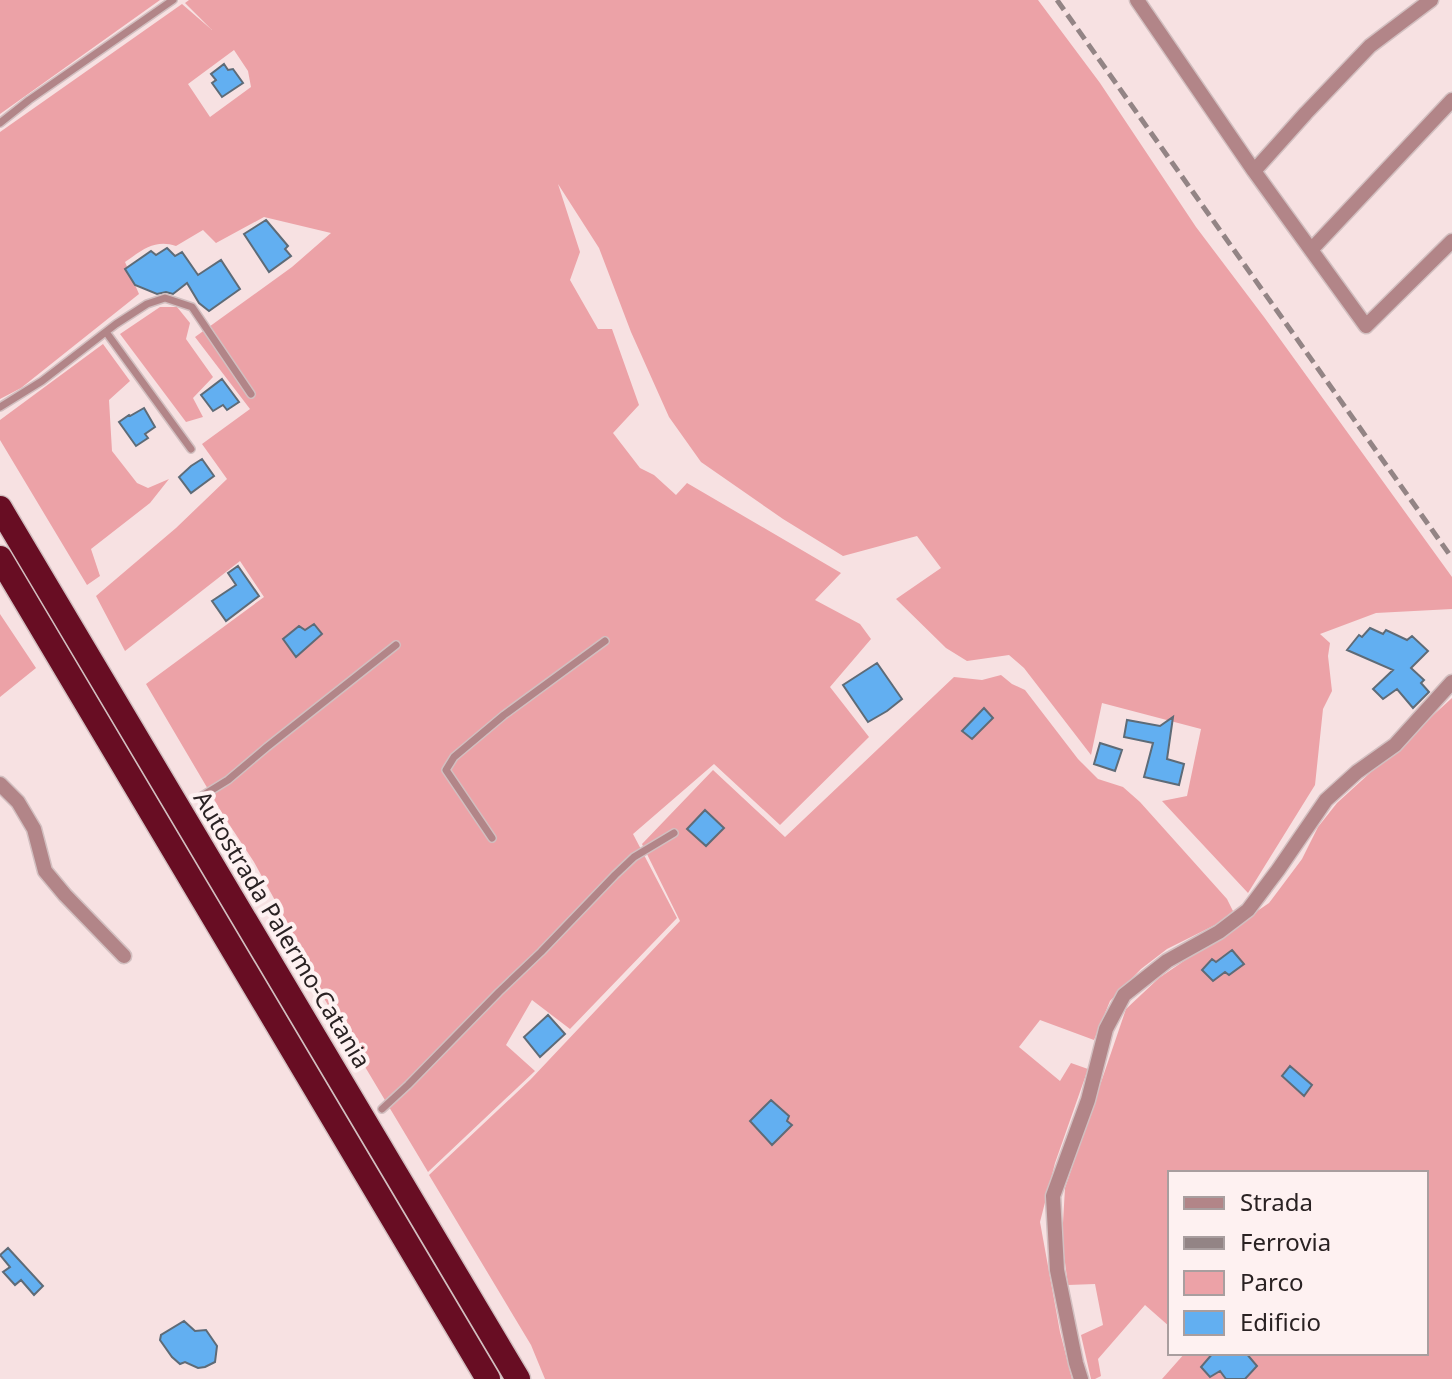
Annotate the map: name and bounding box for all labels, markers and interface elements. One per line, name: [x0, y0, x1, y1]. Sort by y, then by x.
street label: Autostrada Palermo-Catania: [187, 784, 379, 1074]
legend: [1168, 1171, 1428, 1355]
text: Strada: [1240, 1185, 1313, 1218]
text: Ferrovia: [1240, 1225, 1331, 1258]
text: Parco: [1240, 1265, 1303, 1298]
text: Edificio: [1240, 1305, 1321, 1338]

